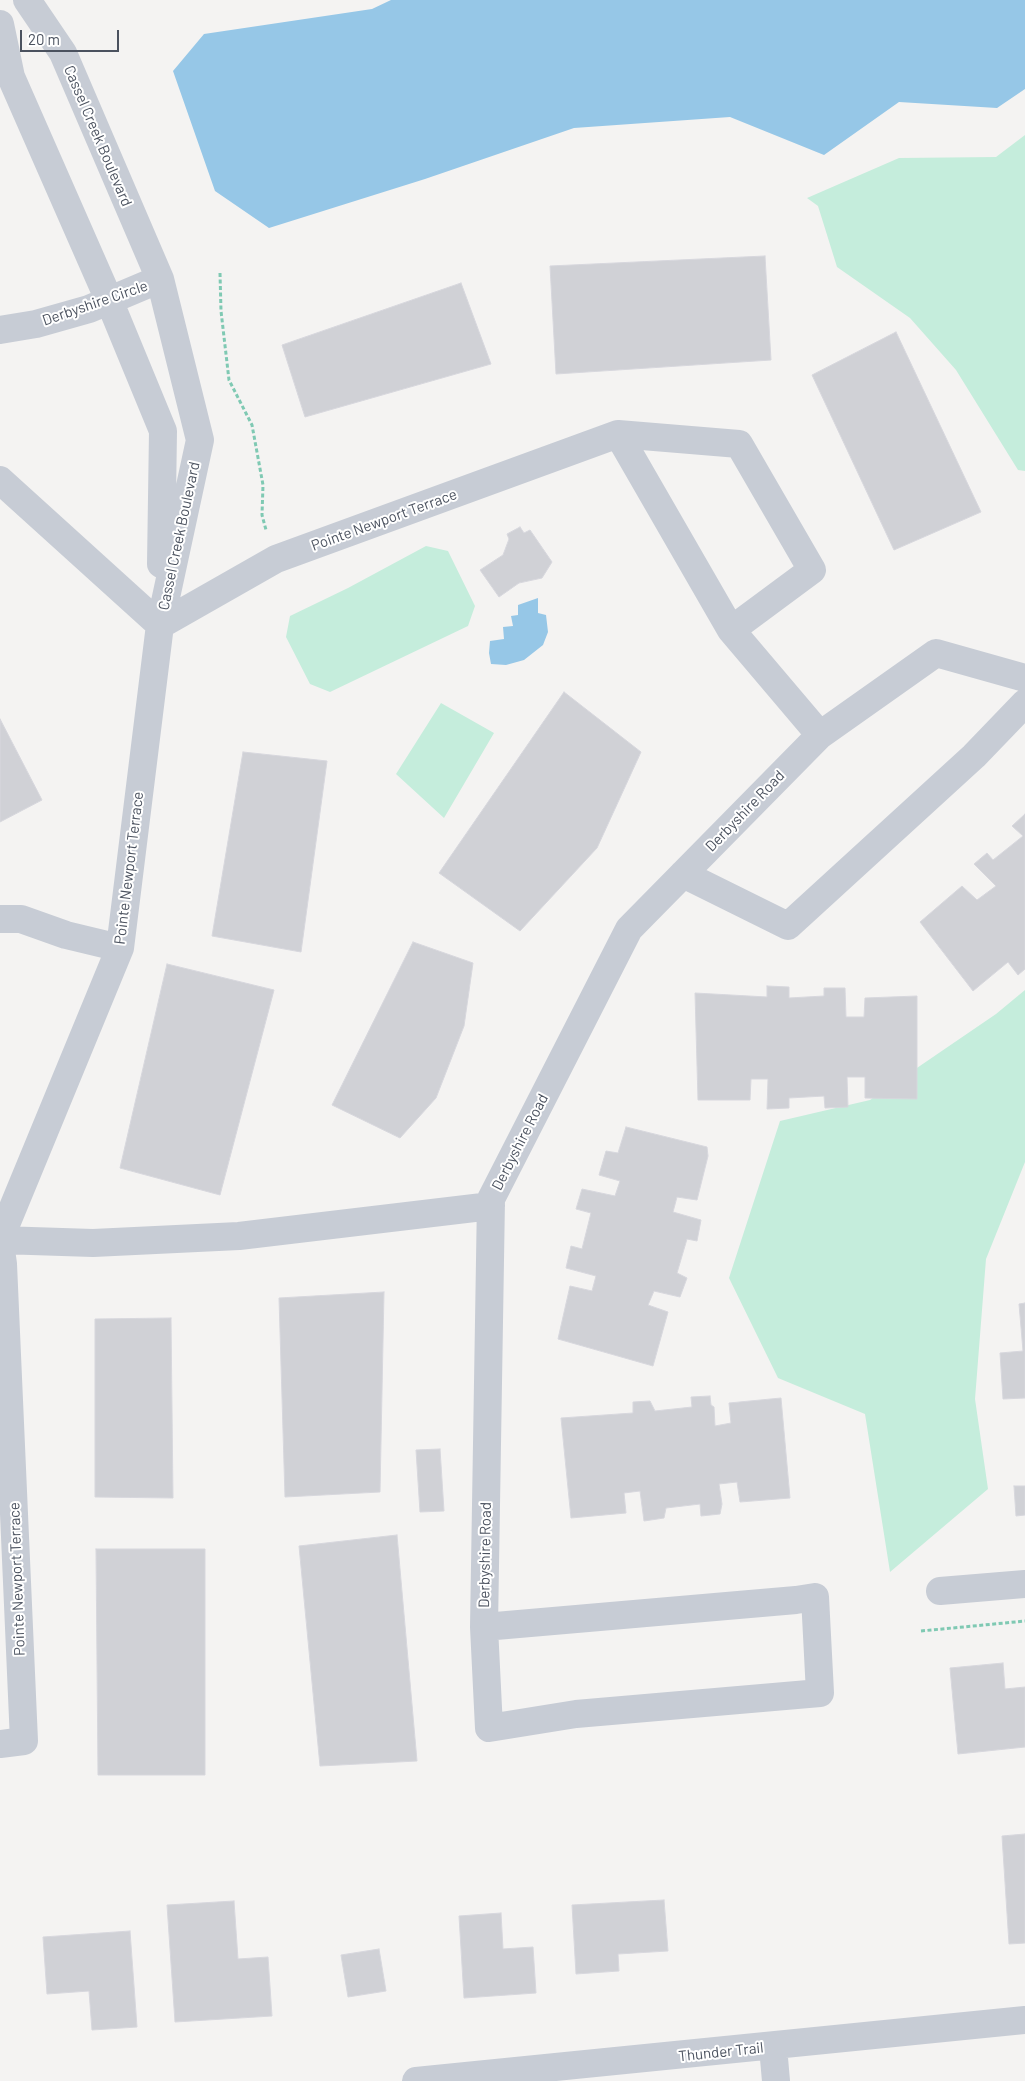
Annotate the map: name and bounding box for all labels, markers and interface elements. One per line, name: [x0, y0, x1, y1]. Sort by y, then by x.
scale bar: [22, 20, 121, 52]
text: 20 m: [28, 30, 60, 48]
street label: Cassel Creek Boulevard: [60, 63, 136, 209]
street label: Derbyshire Circle: [40, 277, 150, 329]
street label: Cassel Creek Boulevard: [154, 460, 204, 612]
street label: Pointe Newport Terrace: [309, 485, 459, 555]
street label: Derbyshire Road: [702, 767, 788, 855]
street label: Pointe Newport Terrace: [111, 791, 147, 945]
street label: Derbyshire Road: [488, 1091, 552, 1193]
street label: Pointe Newport Terrace: [5, 1502, 29, 1656]
street label: Derbyshire Road: [475, 1502, 495, 1608]
street label: Thunder Trail: [678, 2039, 764, 2065]

